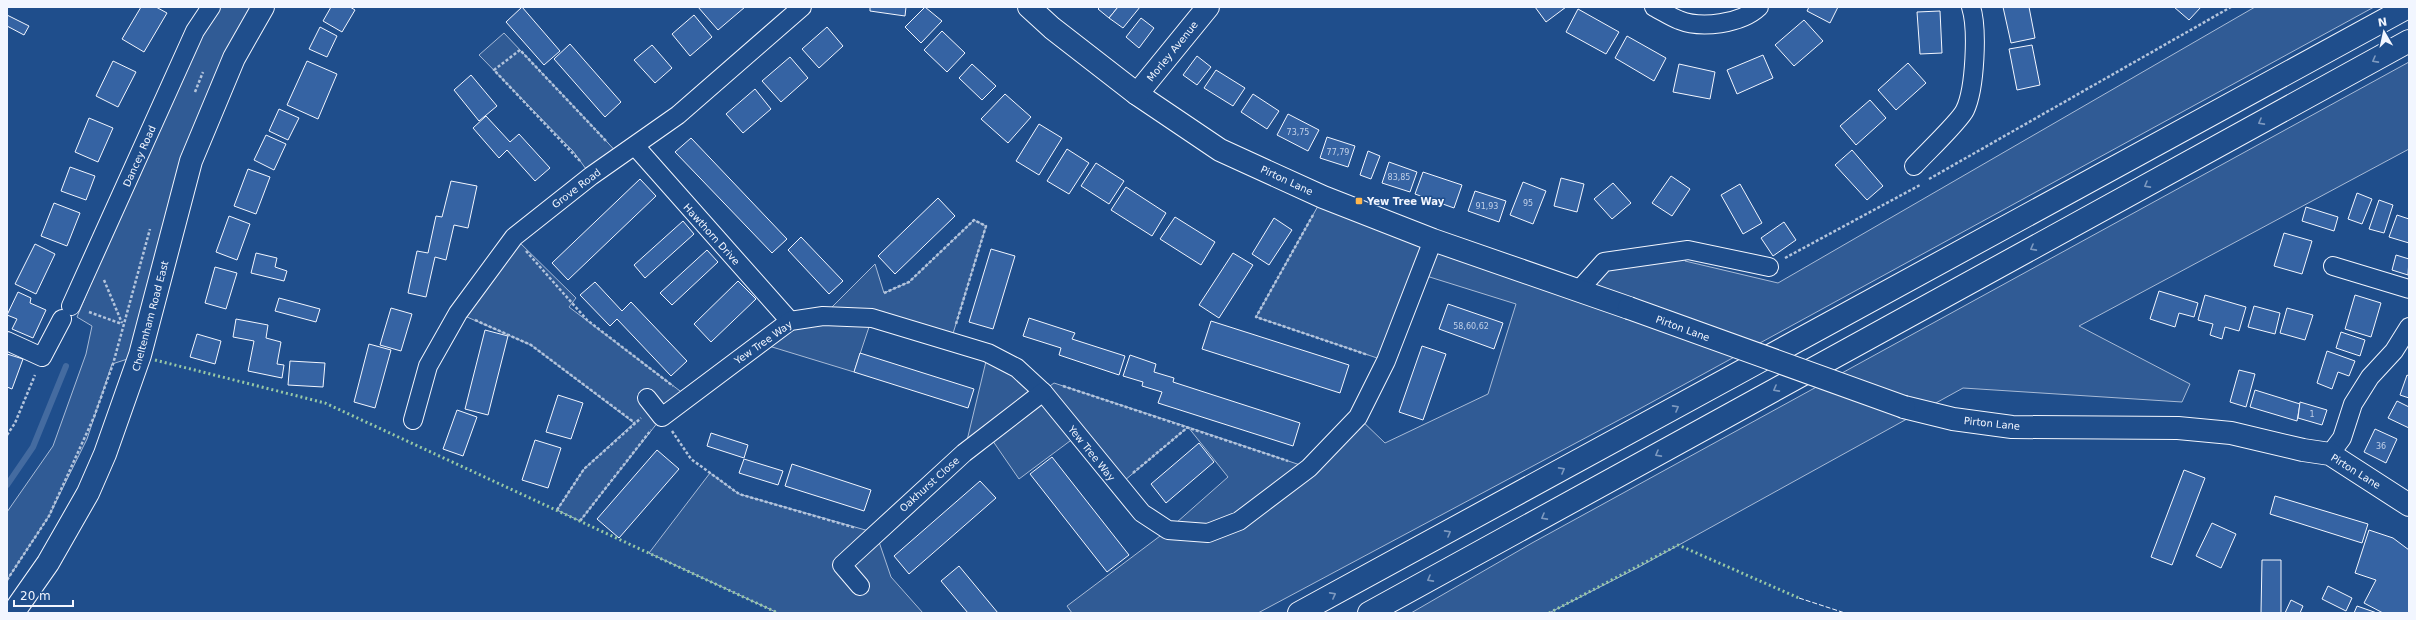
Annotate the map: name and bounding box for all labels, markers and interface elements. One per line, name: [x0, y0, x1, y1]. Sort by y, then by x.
north arrow: [2364, 12, 2404, 52]
text: N: [2377, 15, 2388, 30]
street label: Morley Avenue: [1145, 19, 1200, 84]
one-way arrow: [2372, 55, 2379, 63]
one-way arrow: [2258, 118, 2265, 125]
street label: Dancey Road: [121, 124, 158, 189]
house number: 73,75: [1287, 128, 1309, 137]
house number: 77,79: [1327, 148, 1349, 157]
street label: Pirton Lane: [1259, 164, 1315, 197]
street label: Grove Road: [550, 167, 603, 210]
house number: 83,85: [1388, 173, 1410, 182]
one-way arrow: [2144, 180, 2151, 188]
marker: Yew Tree Way: [1354, 196, 1364, 206]
place label: Yew Tree Way: [1366, 196, 1445, 207]
house number: 95: [1523, 199, 1533, 208]
street label: Hawthorn Drive: [681, 202, 742, 267]
house number: 91,93: [1476, 202, 1498, 211]
one-way arrow: [2030, 243, 2037, 250]
street label: Cheltenham Road East: [130, 260, 171, 373]
street label: Pirton Lane: [1654, 314, 1711, 343]
street label: Yew Tree Way: [732, 318, 794, 367]
house number: 58,60,62: [1453, 322, 1489, 331]
one-way arrow: [1773, 384, 1780, 391]
one-way arrow: [1672, 405, 1679, 413]
house number: 1: [2309, 410, 2315, 419]
street label: Pirton Lane: [1963, 415, 2021, 432]
street label: Yew Tree Way: [1065, 423, 1117, 483]
house number: 36: [2376, 442, 2386, 451]
one-way arrow: [1655, 449, 1662, 457]
street label: Pirton Lane: [2329, 452, 2383, 491]
street label: Oakhurst Close: [897, 455, 961, 514]
one-way arrow: [1557, 468, 1565, 475]
one-way arrow: [1541, 512, 1548, 519]
one-way arrow: [1443, 530, 1451, 537]
one-way arrow: [1427, 575, 1434, 582]
scale bar: [14, 582, 73, 608]
text: 20 m: [20, 589, 51, 603]
one-way arrow: [1329, 592, 1336, 599]

